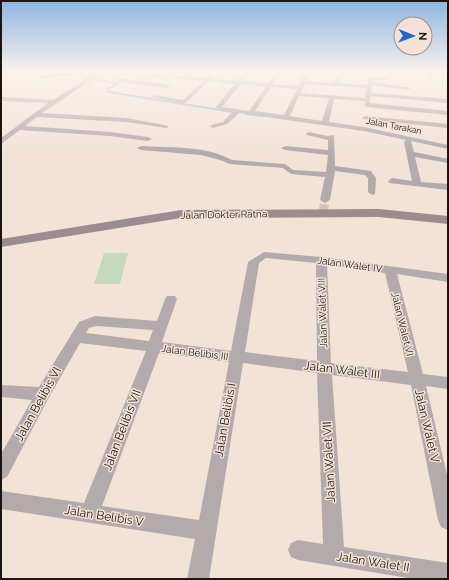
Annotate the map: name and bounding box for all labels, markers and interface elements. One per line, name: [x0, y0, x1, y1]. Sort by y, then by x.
north arrow: [393, 16, 433, 56]
text: N: [416, 32, 429, 40]
street label: Jalan Tarakan: [365, 116, 423, 136]
street label: Jalan Dokter Ratna: [181, 208, 267, 221]
street label: Jalan Walet IV: [317, 254, 383, 275]
street label: Jalan Walet VIII: [316, 278, 329, 348]
street label: Jalan Walet VI: [389, 291, 416, 357]
street label: Jalan Belibis III: [161, 343, 229, 362]
street label: Jalan Walet III: [303, 358, 381, 382]
street label: Jalan Belibis VI: [12, 364, 64, 444]
street label: Jalan Belibis I: [212, 382, 238, 458]
street label: Jalan Belibis VII: [100, 388, 144, 472]
street label: Jalan Walet V: [412, 388, 442, 464]
street label: Jalan Walet VII: [320, 421, 338, 503]
street label: Jalan Belibis V: [64, 503, 144, 529]
street label: Jalan Walet II: [336, 549, 410, 575]

